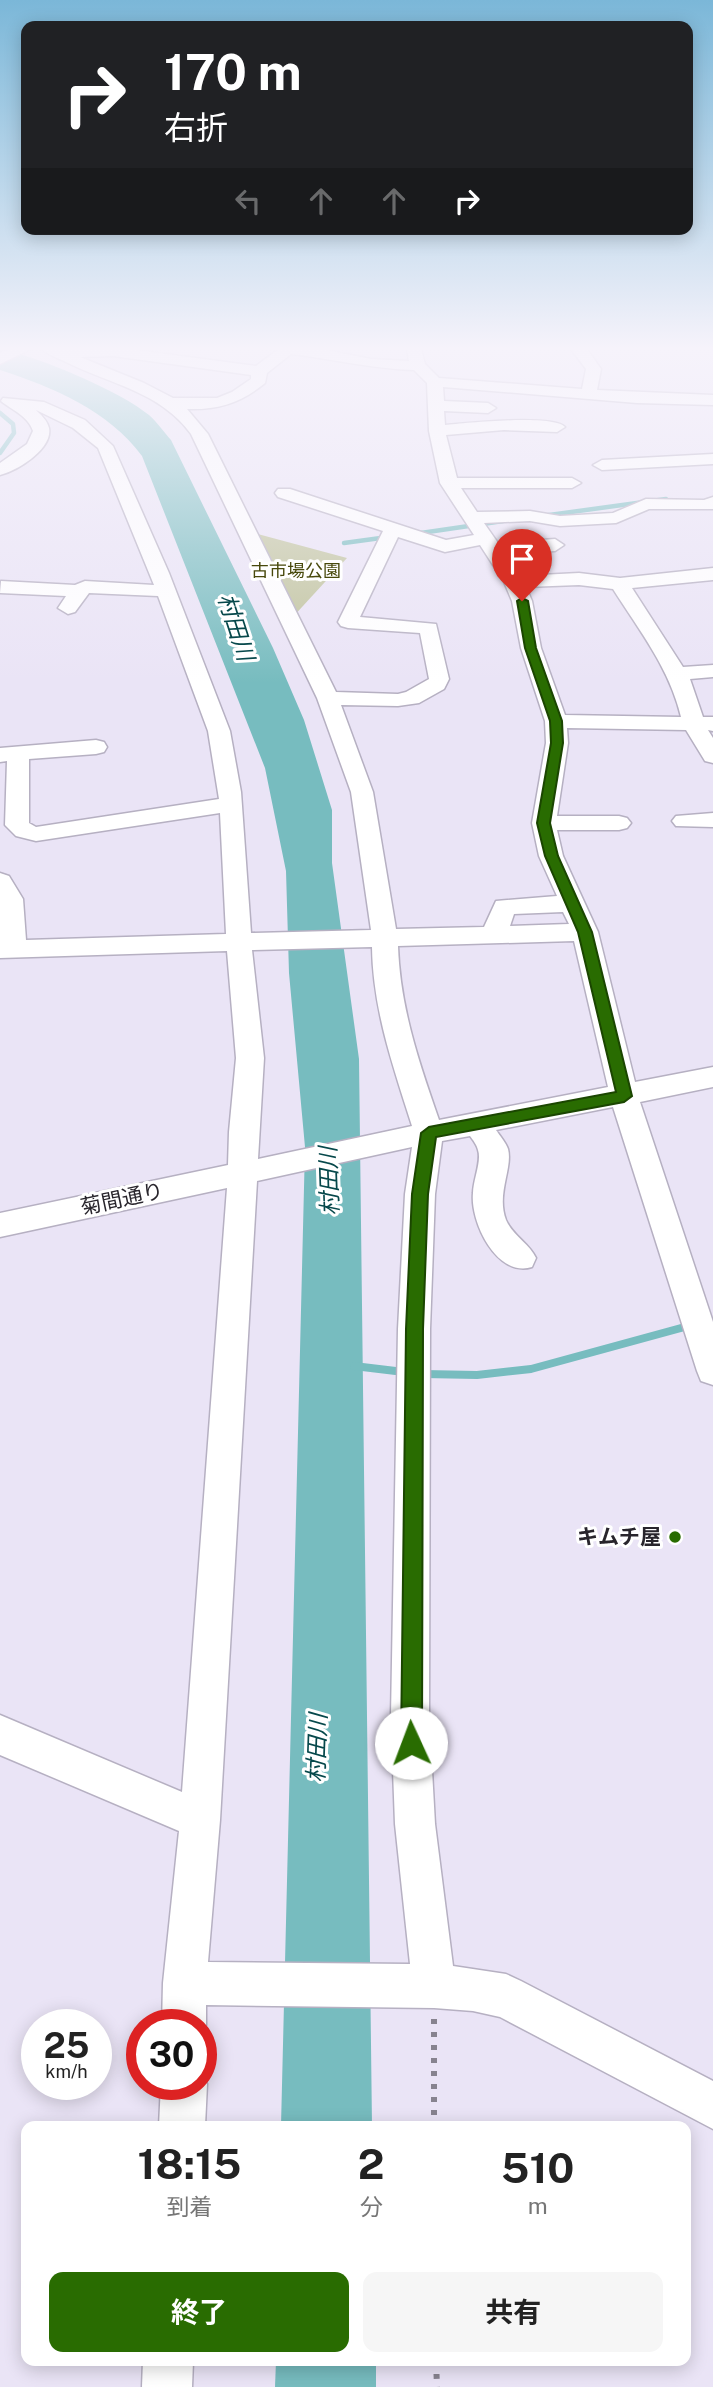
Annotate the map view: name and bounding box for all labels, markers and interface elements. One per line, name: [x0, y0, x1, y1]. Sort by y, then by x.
text: 170 m: [164, 43, 302, 101]
icon: right: [49, 49, 140, 140]
text: 右折: [164, 109, 228, 146]
icon: left: [229, 182, 267, 220]
icon: ahead: [302, 182, 340, 220]
icon: ahead: [375, 182, 413, 220]
icon: right: [448, 182, 486, 220]
pin: [492, 529, 552, 601]
icon: arrive: [503, 540, 541, 578]
park label: 古市場公園: [251, 560, 341, 581]
water label: 村田川: [213, 590, 261, 667]
water label: 村田川: [314, 1143, 343, 1216]
street label: 菊間通り: [78, 1178, 166, 1219]
place label: キムチ屋: [577, 1524, 661, 1549]
marker: キムチ屋: [667, 1529, 683, 1545]
position arrow: [374, 1706, 448, 1780]
water label: 村田川: [302, 1710, 331, 1783]
speed limit sign: 30: [126, 2009, 217, 2100]
text: 25: [44, 2025, 89, 2066]
text: km/h: [45, 2061, 88, 2082]
text: 18:15: [138, 2139, 241, 2188]
text: 2: [358, 2139, 385, 2188]
text: 510: [501, 2143, 574, 2192]
text: m: [528, 2192, 548, 2219]
text: 到着: [166, 2193, 212, 2220]
text: 分: [360, 2193, 383, 2220]
button: 終了: [49, 2272, 349, 2352]
button: 共有: [363, 2272, 663, 2352]

